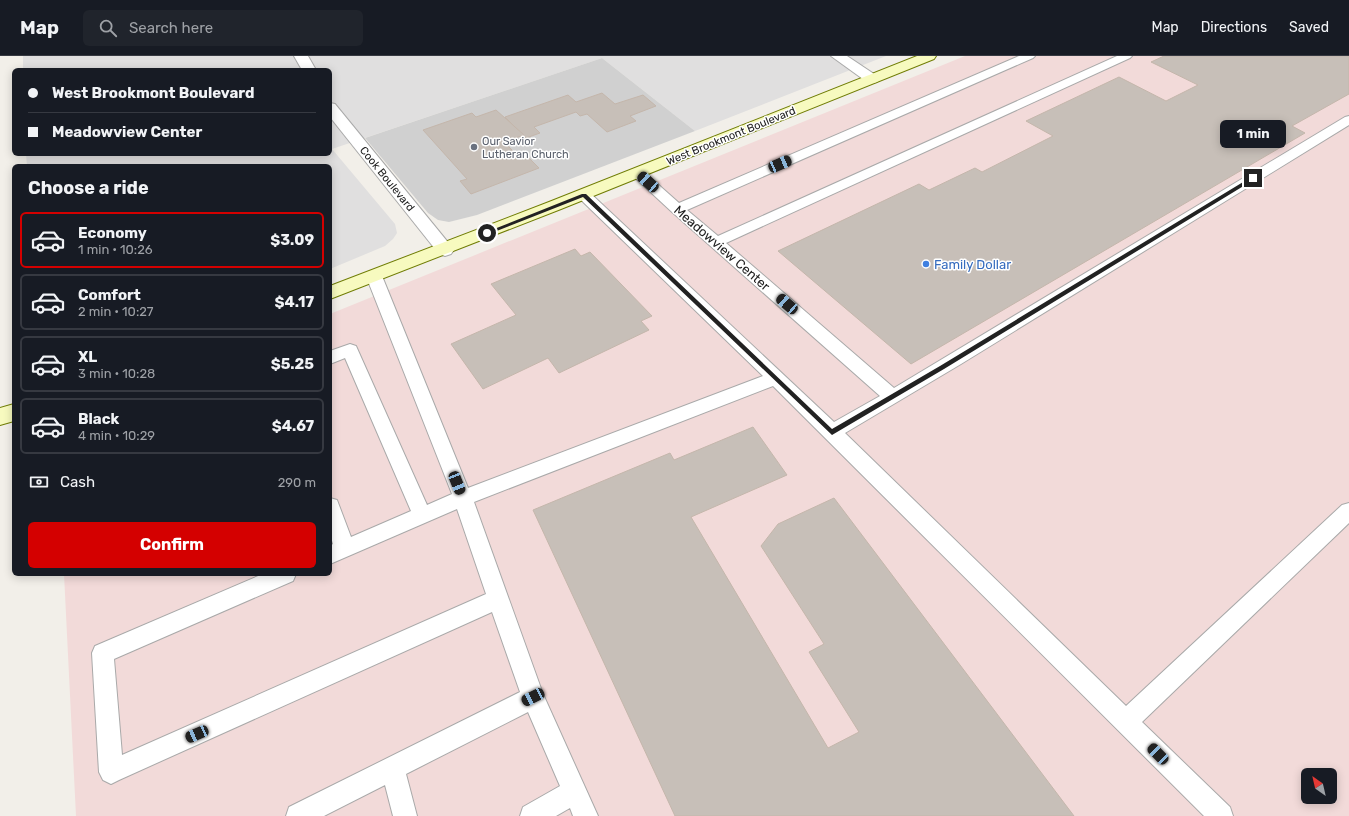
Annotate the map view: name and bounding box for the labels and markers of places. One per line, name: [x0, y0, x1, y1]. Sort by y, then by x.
place label: Our Savior Lutheran Church: [482, 135, 569, 161]
marker: Our Savior Lutheran Church: [469, 142, 479, 152]
place label: Family Dollar: [934, 257, 1011, 272]
marker: Family Dollar: [921, 259, 931, 269]

